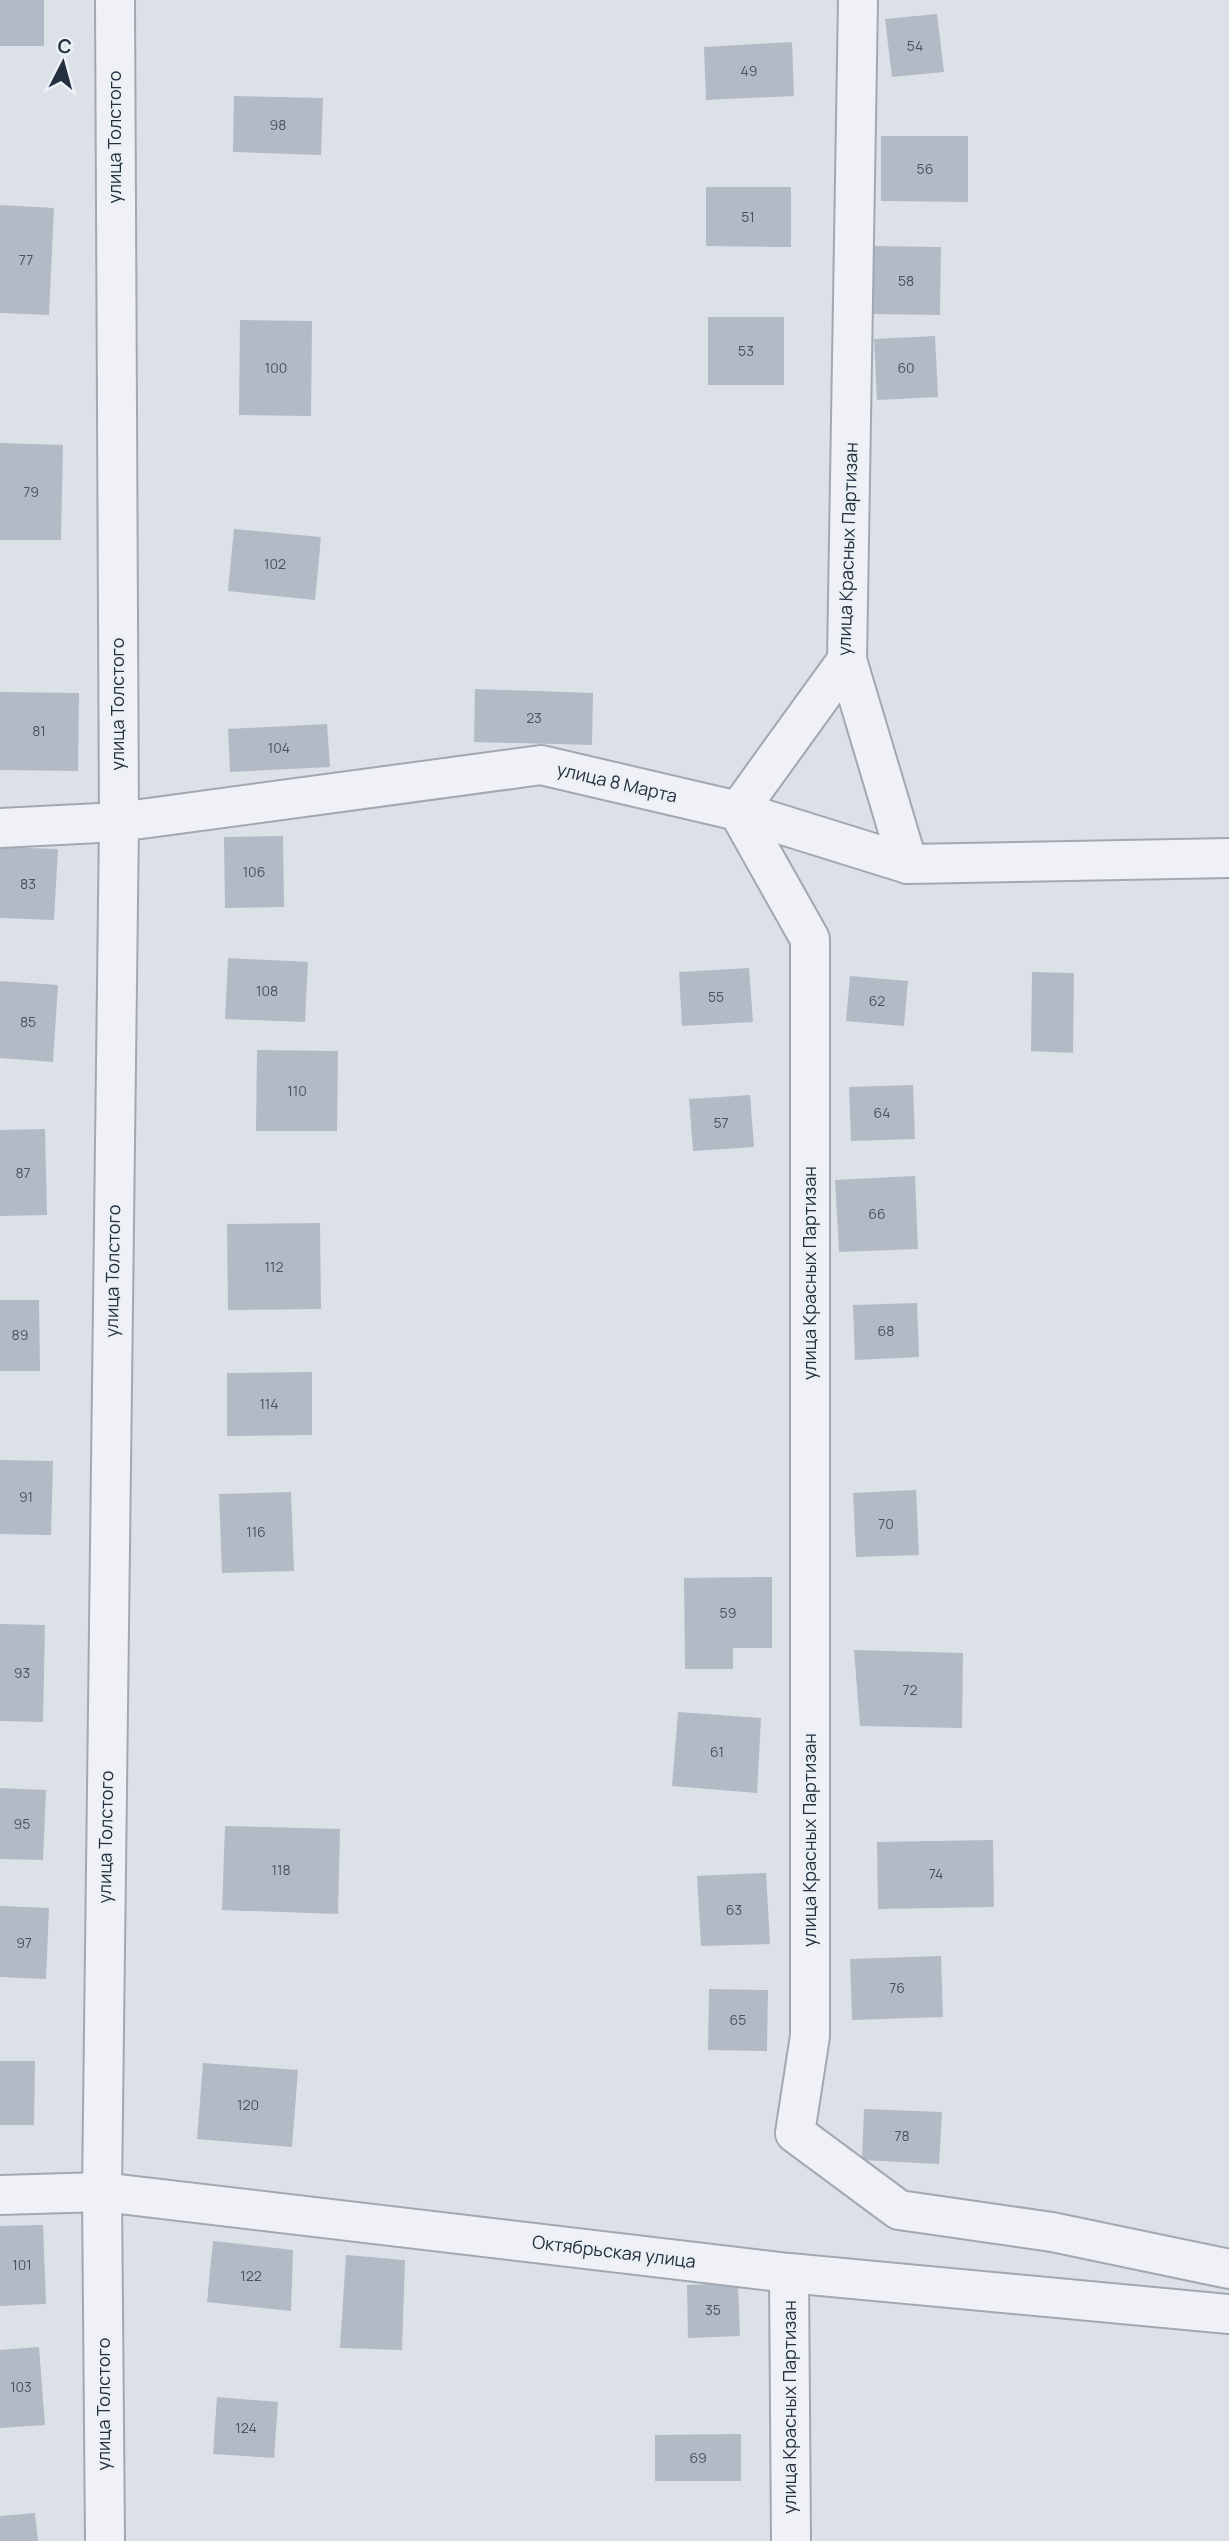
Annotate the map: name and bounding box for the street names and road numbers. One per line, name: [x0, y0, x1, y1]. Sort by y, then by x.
street label: улица Толстого: [102, 71, 126, 203]
street label: улица Красных Партизан: [831, 442, 863, 656]
street label: улица Толстого: [105, 638, 129, 770]
street label: улица 8 Марта: [555, 756, 680, 808]
street label: улица Красных Партизан: [797, 1166, 821, 1380]
street label: улица Толстого: [99, 1204, 125, 1338]
street label: улица Красных Партизан: [797, 1733, 821, 1947]
street label: улица Толстого: [92, 1770, 118, 1904]
street label: Октябрьская улица: [531, 2229, 697, 2273]
street label: улица Красных Партизан: [777, 2300, 801, 2514]
street label: улица Толстого: [91, 2338, 115, 2470]

